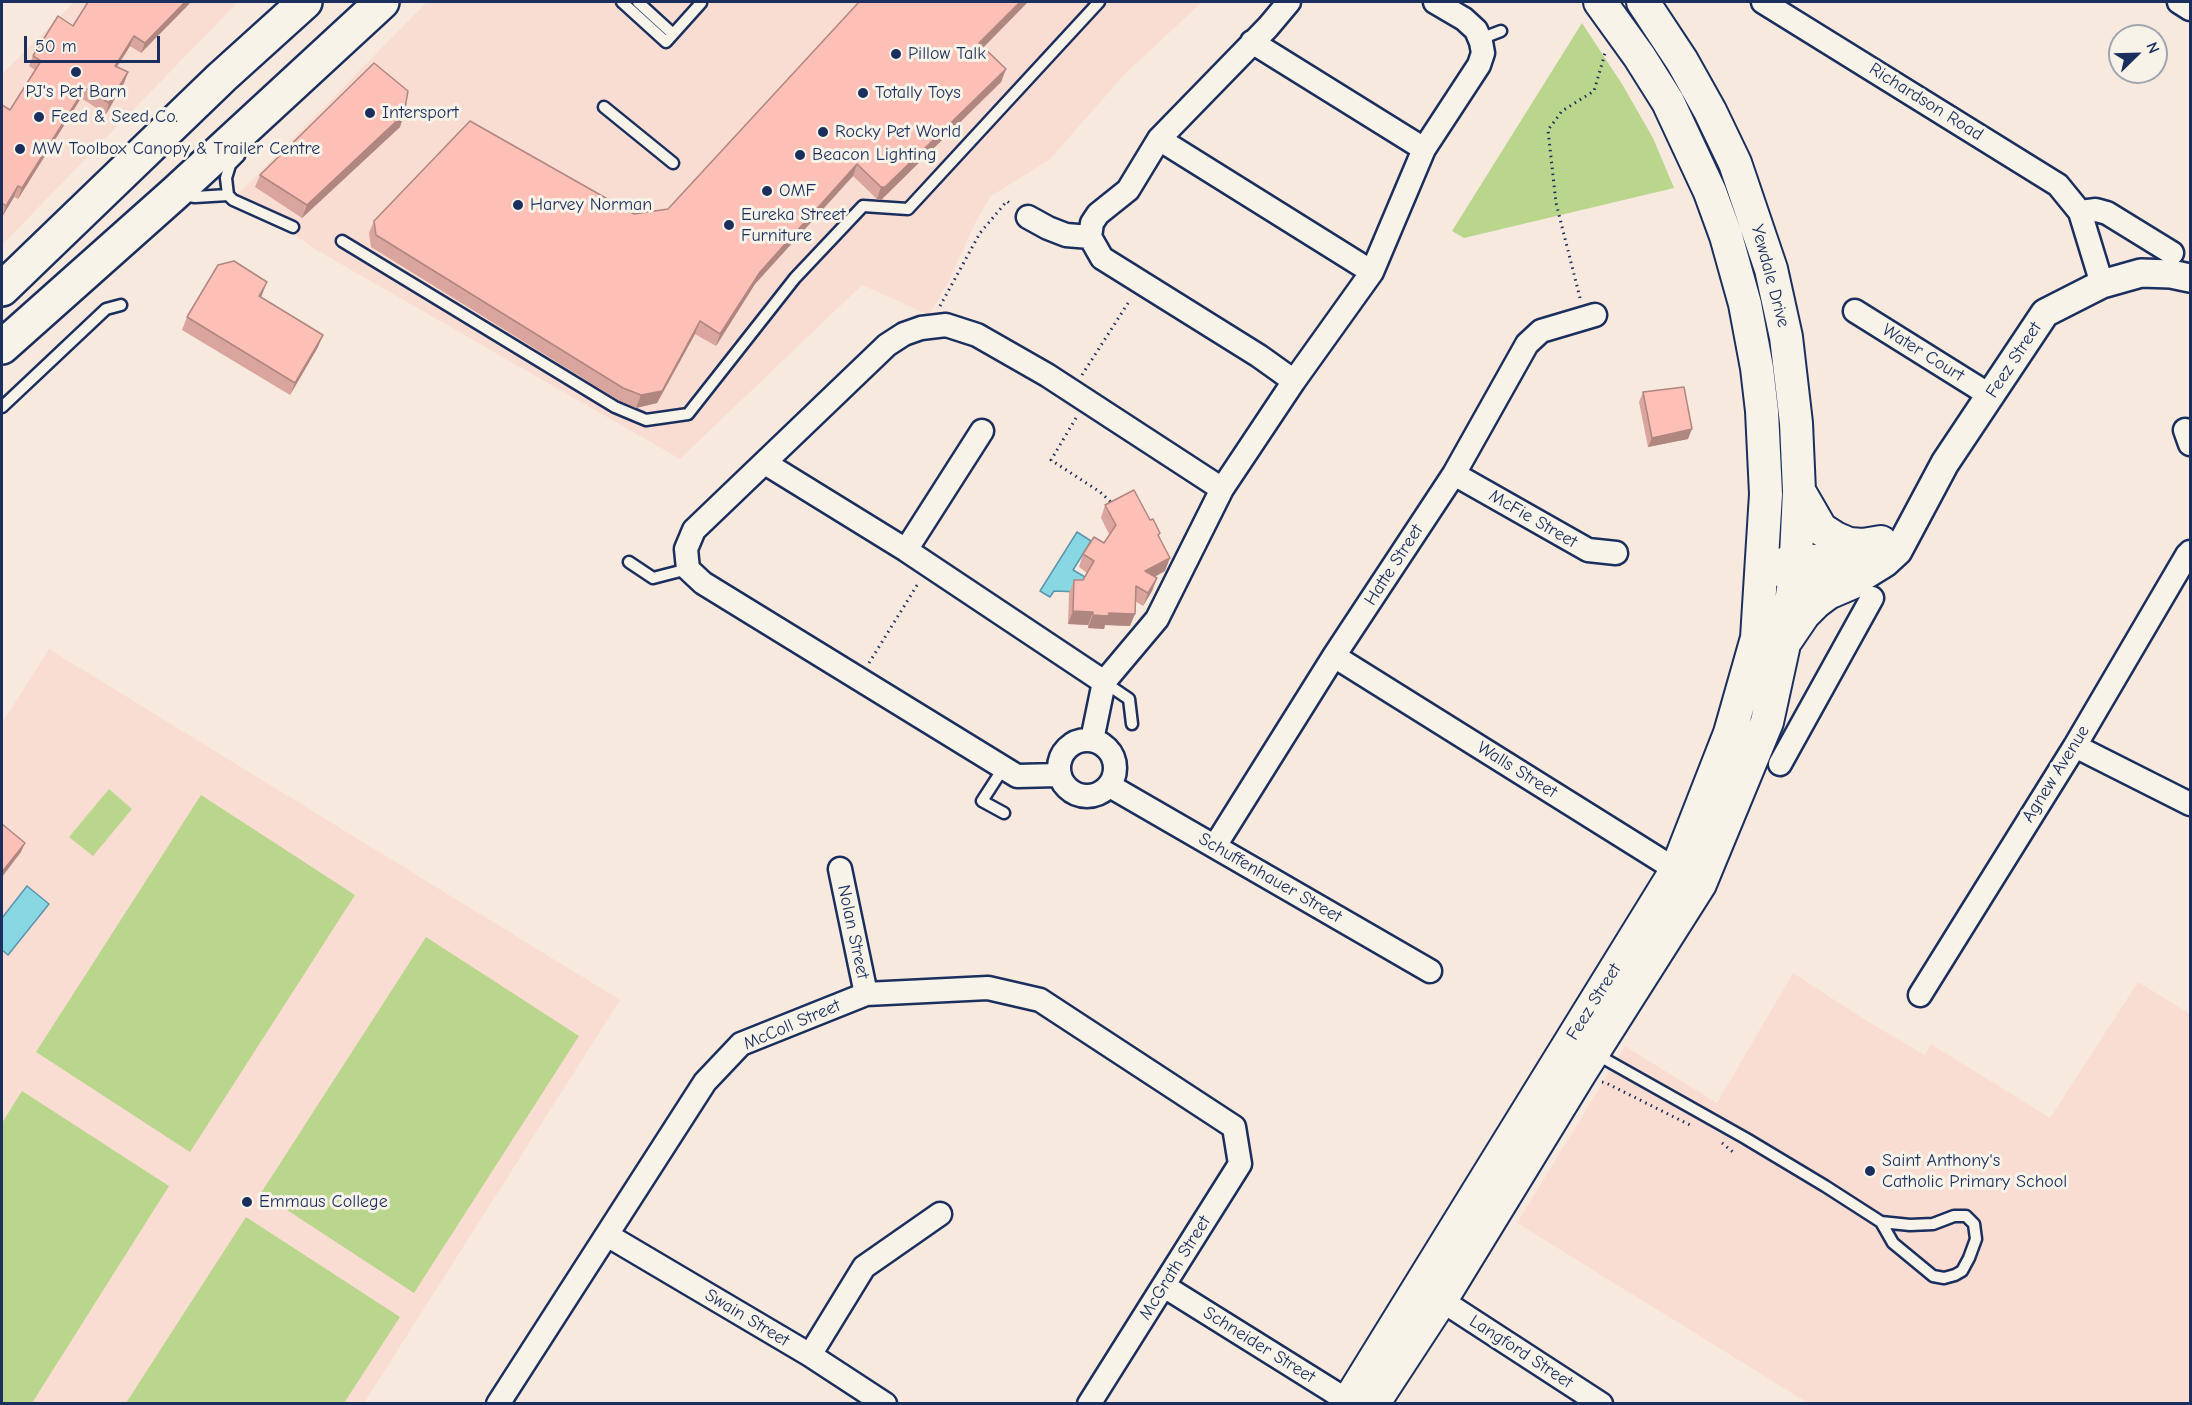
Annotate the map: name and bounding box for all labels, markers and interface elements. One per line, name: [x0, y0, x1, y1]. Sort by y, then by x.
scale bar: [27, 24, 164, 62]
north arrow: [2108, 24, 2168, 84]
text: 50 m: [35, 36, 77, 57]
text: N: [2142, 39, 2163, 56]
place label: Pillow Talk: [908, 43, 986, 65]
marker: Pillow Talk: [889, 47, 903, 61]
street label: Richardson Road: [1865, 58, 1987, 146]
marker: PJ's Pet Barn: [69, 65, 83, 79]
place label: PJ's Pet Barn: [25, 81, 127, 103]
place label: Totally Toys: [875, 82, 961, 104]
marker: Totally Toys: [856, 86, 870, 100]
place label: Intersport: [382, 102, 459, 124]
place label: Feed & Seed Co.: [51, 106, 178, 128]
marker: Intersport: [363, 106, 377, 120]
marker: Feed & Seed Co.: [32, 110, 46, 124]
place label: Rocky Pet World: [835, 121, 961, 143]
marker: Rocky Pet World: [816, 125, 830, 139]
place label: MW Toolbox Canopy & Trailer Centre: [32, 138, 320, 160]
marker: MW Toolbox Canopy & Trailer Centre: [13, 142, 27, 156]
place label: Beacon Lighting: [812, 144, 937, 166]
marker: Beacon Lighting: [793, 148, 807, 162]
place label: OMF: [779, 180, 816, 202]
marker: OMF: [760, 184, 774, 198]
place label: Harvey Norman: [530, 194, 652, 216]
marker: Harvey Norman: [511, 198, 525, 212]
place label: Eureka Street Furniture: [741, 204, 846, 246]
marker: Eureka Street Furniture: [722, 218, 736, 232]
street label: Yewdale Drive: [1746, 222, 1794, 330]
street label: Feez Street: [1981, 318, 2047, 402]
street label: Water Court: [1878, 319, 1968, 387]
street label: McFie Street: [1485, 485, 1581, 553]
street label: Hatte Street: [1360, 520, 1428, 610]
street label: Agnew Avenue: [2018, 721, 2094, 827]
street label: Walls Street: [1473, 737, 1561, 803]
street label: Schuffenhauer Street: [1195, 828, 1345, 928]
street label: Nolan Street: [832, 883, 874, 981]
street label: Feez Street: [1562, 960, 1626, 1044]
street label: McColl Street: [740, 995, 844, 1055]
place label: Saint Anthony's Catholic Primary School: [1882, 1150, 2067, 1192]
marker: Saint Anthony's Catholic Primary School: [1863, 1164, 1877, 1178]
place label: Emmaus College: [259, 1191, 388, 1213]
marker: Emmaus College: [240, 1195, 254, 1209]
street label: McGrath Street: [1134, 1212, 1216, 1324]
street label: Swain Street: [701, 1284, 793, 1352]
street label: Schneider Street: [1199, 1302, 1319, 1388]
street label: Langford Street: [1465, 1311, 1577, 1393]

